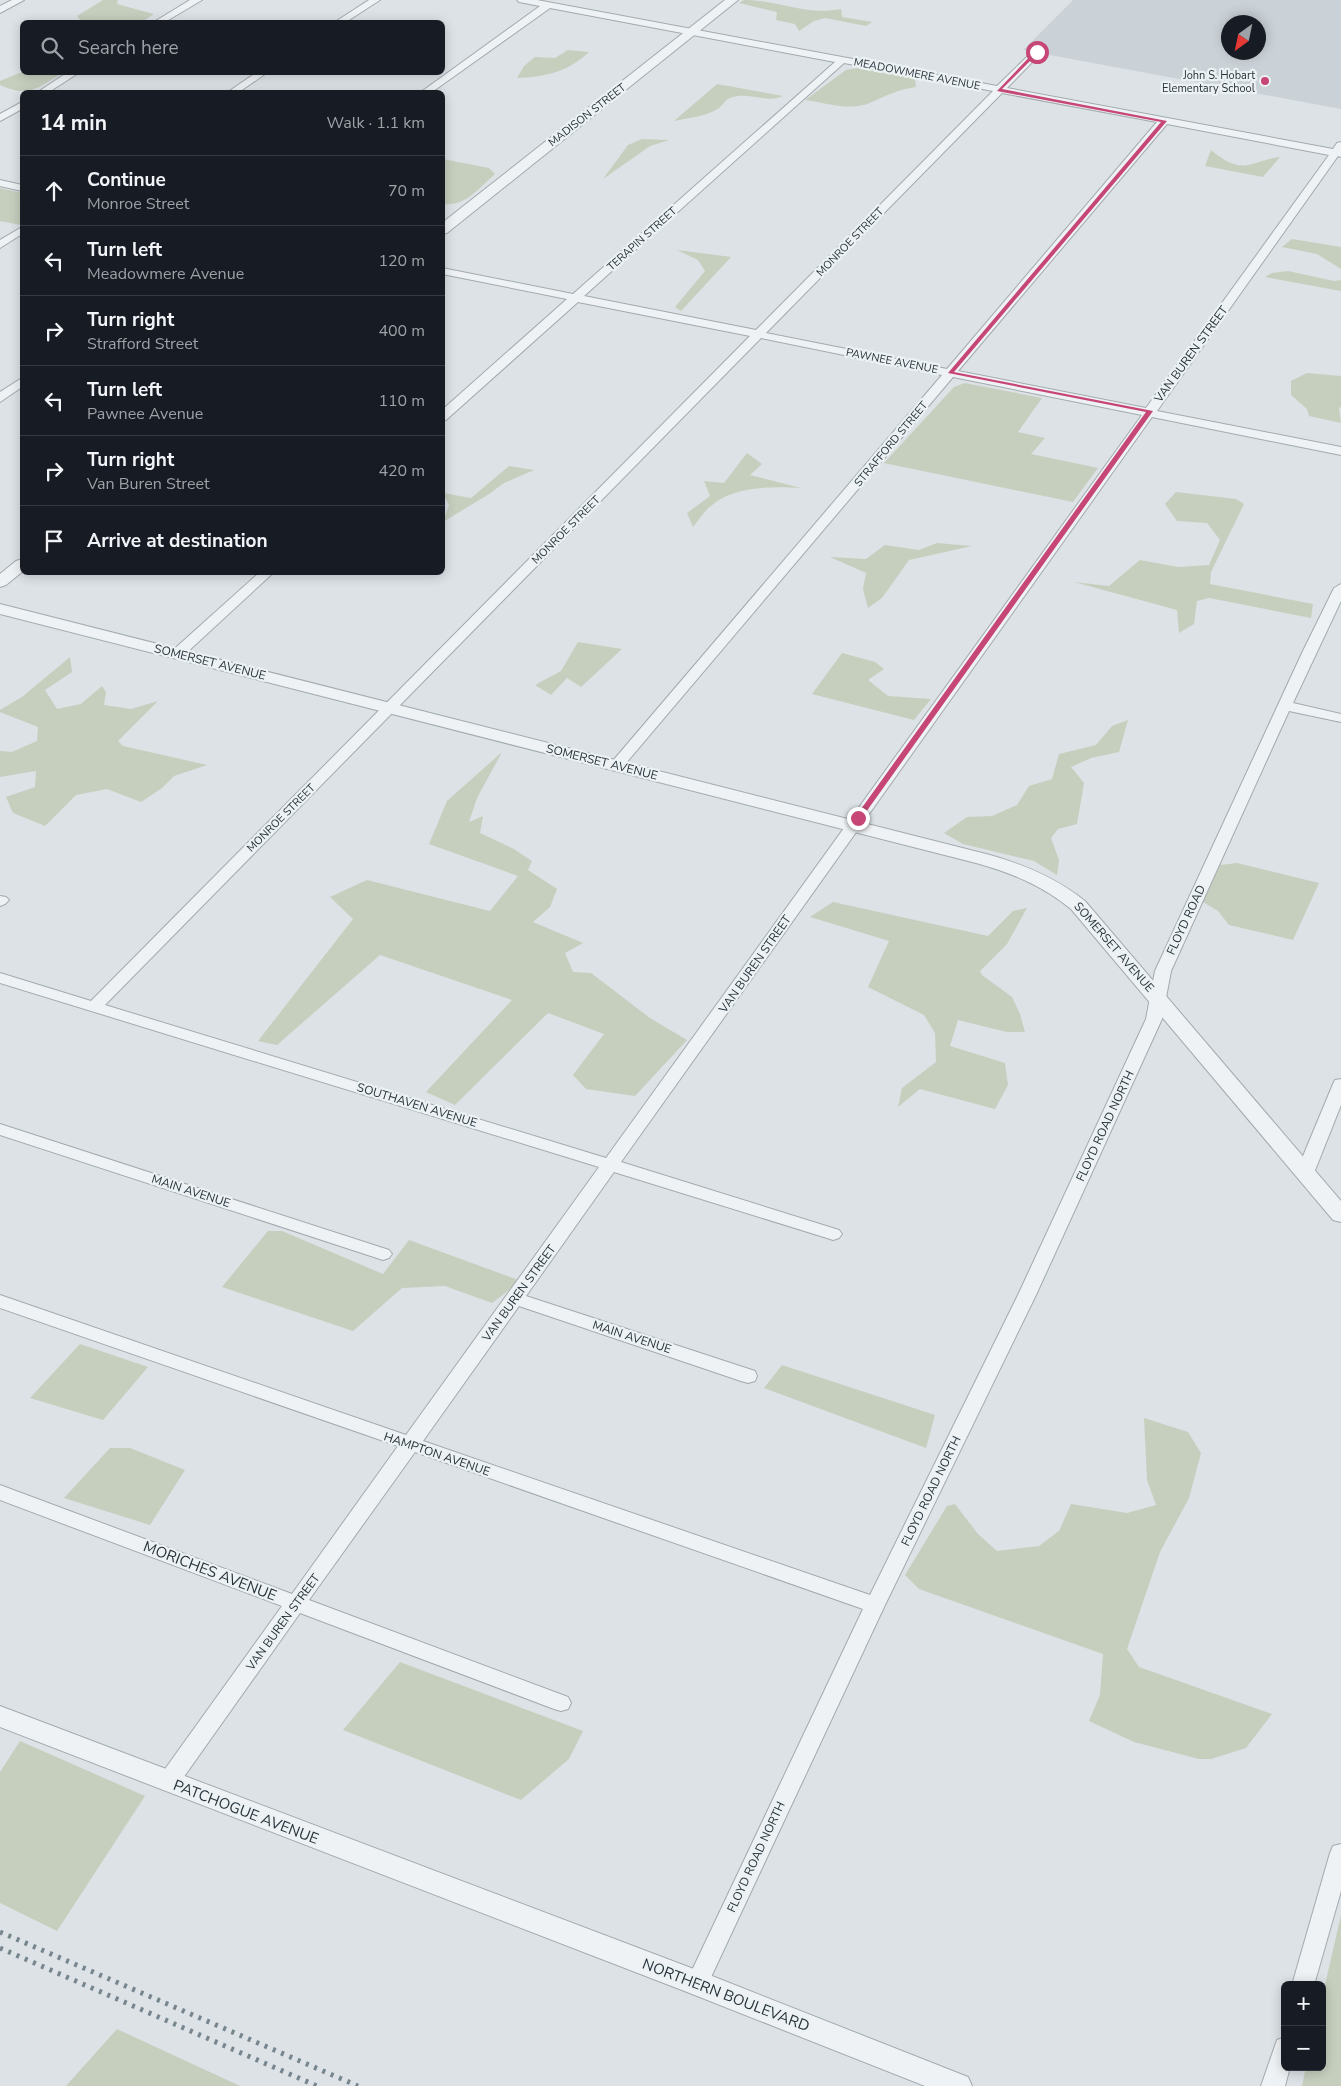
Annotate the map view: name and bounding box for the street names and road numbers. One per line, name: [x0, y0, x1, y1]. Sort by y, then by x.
street label: MEADOWMERE AVENUE: [852, 54, 982, 94]
street label: MADISON STREET: [545, 80, 629, 150]
street label: TERAPIN STREET: [604, 203, 680, 274]
street label: MONROE STREET: [813, 204, 887, 280]
street label: VAN BUREN STREET: [1150, 302, 1232, 406]
street label: PAWNEE AVENUE: [845, 345, 939, 377]
street label: STRAFFORD STREET: [851, 398, 931, 490]
street label: MONROE STREET: [529, 492, 604, 567]
street label: SOMERSET AVENUE: [153, 640, 267, 684]
street label: SOMERSET AVENUE: [545, 740, 659, 784]
street label: MONROE STREET: [244, 780, 319, 855]
street label: FLOYD ROAD: [1163, 882, 1209, 958]
street label: SOMERSET AVENUE: [1070, 899, 1158, 995]
street label: VAN BUREN STREET: [715, 911, 795, 1017]
street label: FLOYD ROAD NORTH: [1072, 1068, 1138, 1184]
street label: SOUTHAVEN AVENUE: [355, 1079, 479, 1131]
street label: MAIN AVENUE: [150, 1171, 232, 1211]
street label: VAN BUREN STREET: [478, 1241, 560, 1345]
street label: MAIN AVENUE: [591, 1317, 673, 1357]
street label: HAMPTON AVENUE: [382, 1428, 492, 1480]
street label: FLOYD ROAD NORTH: [897, 1433, 965, 1549]
street label: MORICHES AVENUE: [140, 1536, 280, 1606]
street label: VAN BUREN STREET: [242, 1570, 324, 1674]
street label: PATCHOGUE AVENUE: [171, 1775, 321, 1849]
street label: FLOYD ROAD NORTH: [723, 1799, 789, 1915]
street label: NORTHERN BOULEVARD: [640, 1954, 812, 2036]

